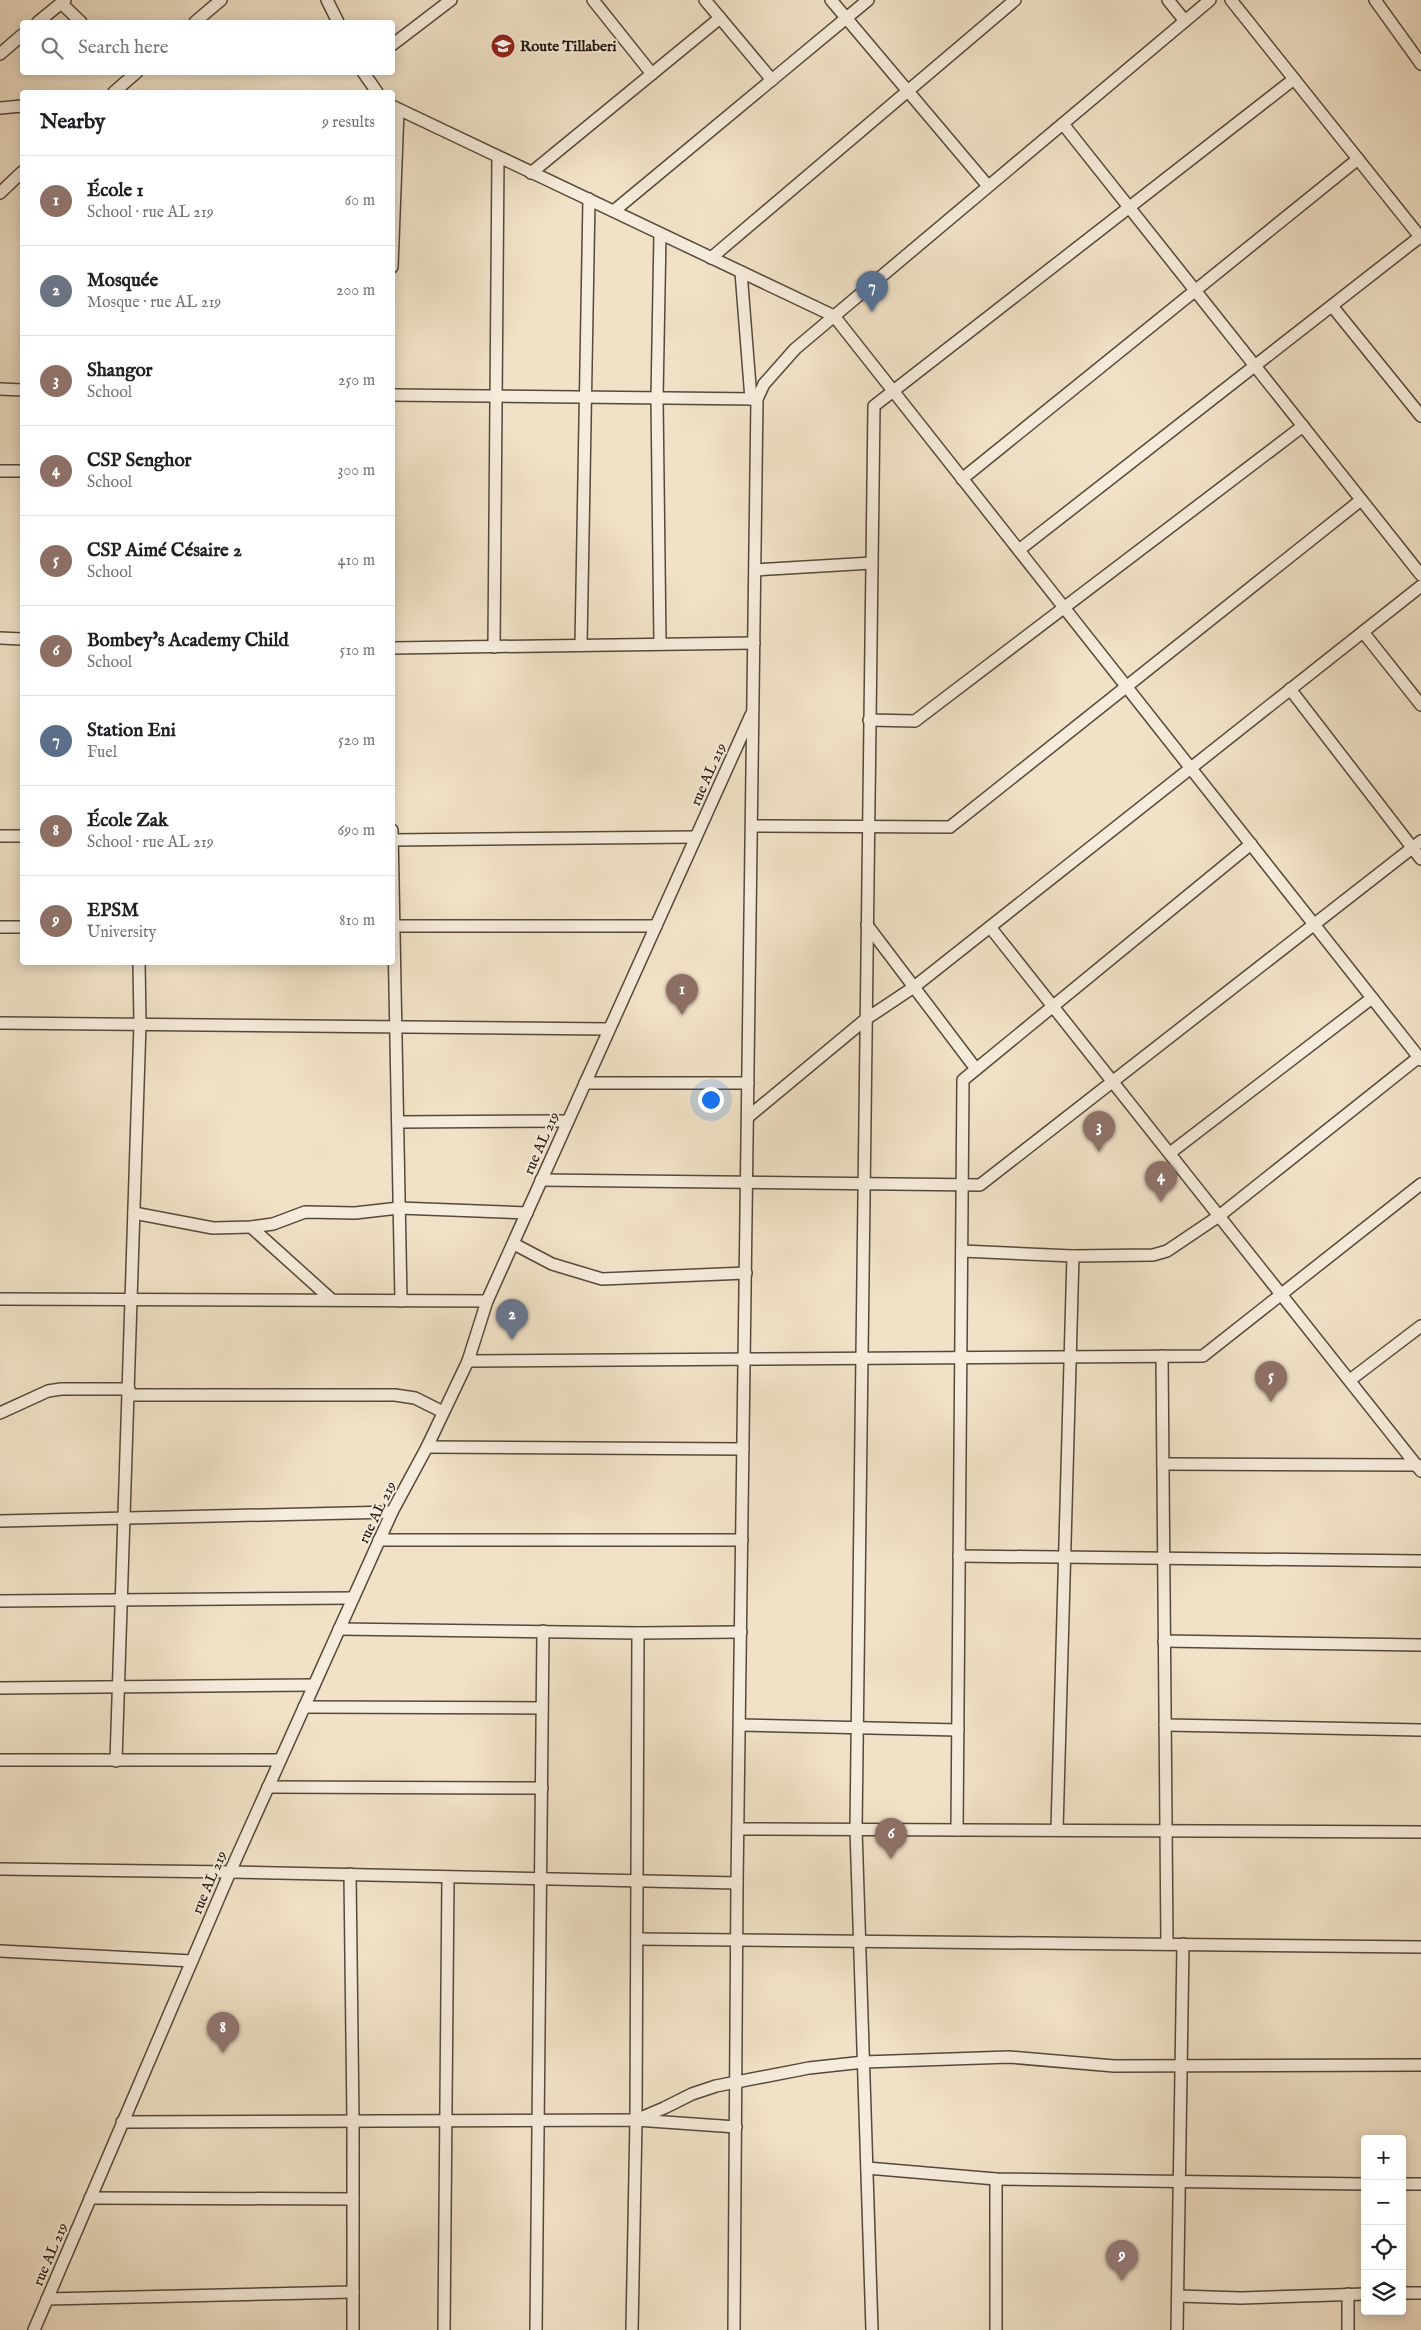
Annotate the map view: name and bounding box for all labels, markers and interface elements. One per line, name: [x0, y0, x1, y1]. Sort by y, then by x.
search box: [20, 20, 395, 75]
school or university icon: Route Tillaberi: [490, 33, 516, 59]
icon: search: [38, 34, 66, 62]
text: Search here: [78, 36, 169, 60]
place label: Route Tillaberi: [520, 37, 617, 56]
text: Nearby: [40, 109, 105, 136]
text: 9 results: [322, 113, 375, 133]
text: École 1: [87, 179, 144, 203]
text: 1: [53, 191, 59, 211]
text: 60 m: [345, 191, 375, 211]
text: School · rue AL 219: [87, 203, 214, 223]
text: Mosquée: [87, 269, 158, 293]
pin: 7: [856, 271, 888, 312]
text: 2: [52, 281, 60, 301]
text: 200 m: [336, 281, 375, 301]
text: Mosque · rue AL 219: [87, 293, 221, 313]
text: Shangor: [87, 359, 153, 383]
text: 3: [53, 371, 59, 391]
text: 250 m: [338, 371, 375, 391]
text: School: [87, 383, 132, 403]
text: CSP Senghor: [87, 449, 192, 473]
text: 4: [52, 461, 60, 481]
text: 300 m: [337, 461, 375, 481]
text: School: [87, 473, 132, 493]
text: CSP Aimé Césaire 2: [87, 539, 242, 563]
text: 5: [53, 551, 59, 571]
text: 410 m: [338, 551, 375, 571]
text: School: [87, 563, 132, 583]
text: Bombey's Academy Child: [87, 629, 289, 653]
text: 6: [53, 641, 59, 661]
text: 510 m: [340, 641, 375, 661]
text: School: [87, 653, 132, 673]
text: Station Eni: [87, 719, 176, 743]
text: 7: [52, 731, 60, 751]
text: 520 m: [338, 731, 375, 751]
street label: rue AL 219: [686, 740, 731, 809]
text: Fuel: [87, 743, 117, 763]
text: École Zak: [87, 809, 168, 833]
text: 8: [53, 821, 59, 841]
text: 690 m: [338, 821, 375, 841]
text: School · rue AL 219: [87, 833, 214, 853]
text: EPSM: [87, 899, 139, 923]
text: 9: [53, 911, 59, 931]
text: 810 m: [339, 911, 375, 931]
text: University: [87, 923, 156, 943]
pin: 1: [666, 974, 698, 1015]
your location: [698, 1087, 724, 1113]
street label: rue AL 219: [519, 1109, 564, 1178]
pin: 3: [1083, 1111, 1115, 1152]
pin: 4: [1145, 1161, 1177, 1202]
pin: 2: [496, 1299, 528, 1340]
pin: 5: [1255, 1361, 1287, 1402]
street label: rue AL 219: [354, 1478, 401, 1546]
pin: 6: [875, 1818, 907, 1859]
street label: rue AL 219: [188, 1848, 231, 1917]
pin: 8: [207, 2012, 239, 2053]
map controls: [1361, 2135, 1406, 2315]
button: +: [1361, 2135, 1406, 2180]
button: −: [1361, 2180, 1406, 2225]
street label: rue AL 219: [29, 2220, 72, 2289]
button: locate: [1361, 2225, 1406, 2270]
pin: 9: [1106, 2240, 1138, 2281]
button: layers: [1361, 2270, 1406, 2315]

